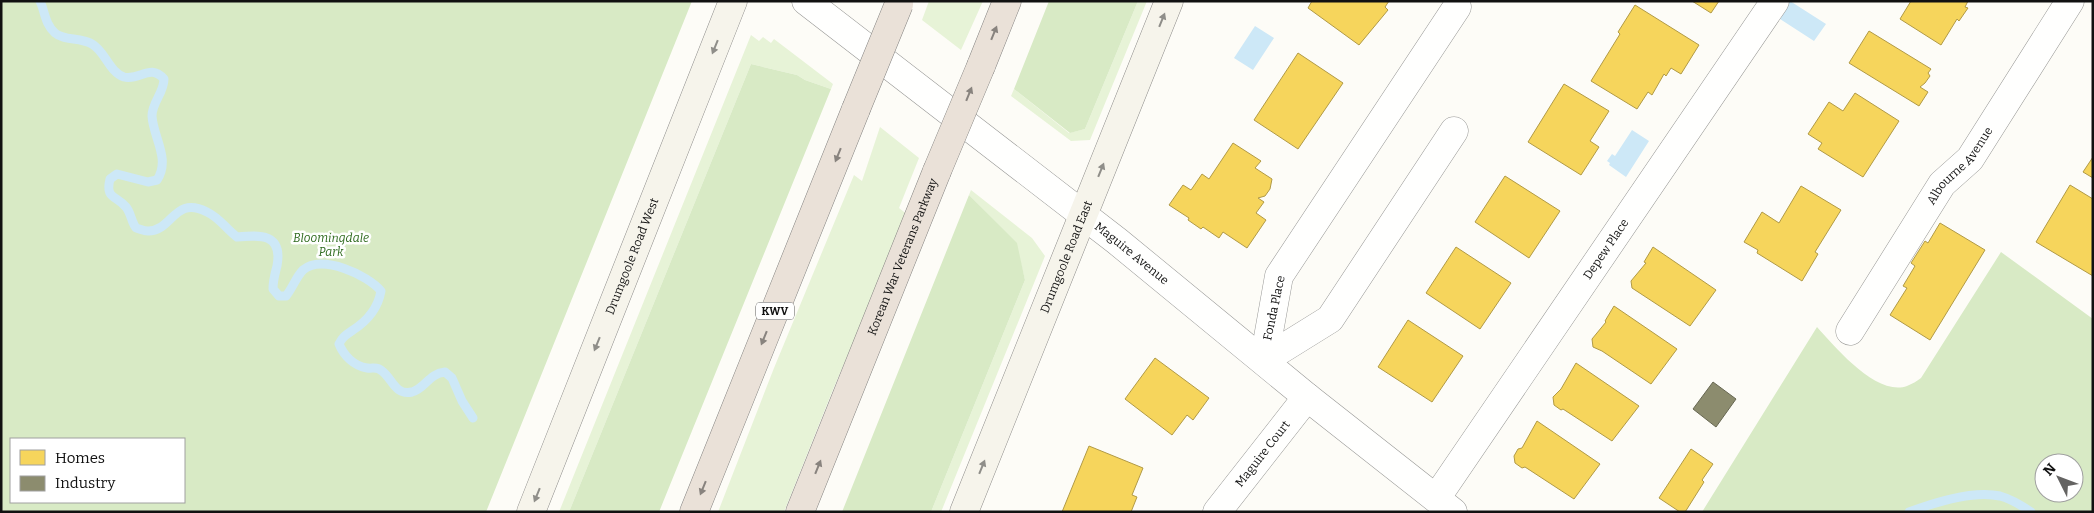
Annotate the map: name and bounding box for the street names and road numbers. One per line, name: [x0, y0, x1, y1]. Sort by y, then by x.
street label: Albourne Avenue: [1924, 124, 1996, 207]
street label: Korean War Veterans Parkway: [865, 176, 941, 337]
street label: Drumgoole Road West: [603, 195, 662, 317]
street label: Drumgoole Road East: [1038, 198, 1095, 315]
street label: Depew Place: [1580, 216, 1631, 282]
street label: Maguire Avenue: [1092, 219, 1171, 287]
street label: Fonda Place: [1260, 274, 1288, 342]
road number: KWV: [756, 302, 794, 320]
street label: Maguire Court: [1232, 417, 1293, 490]

